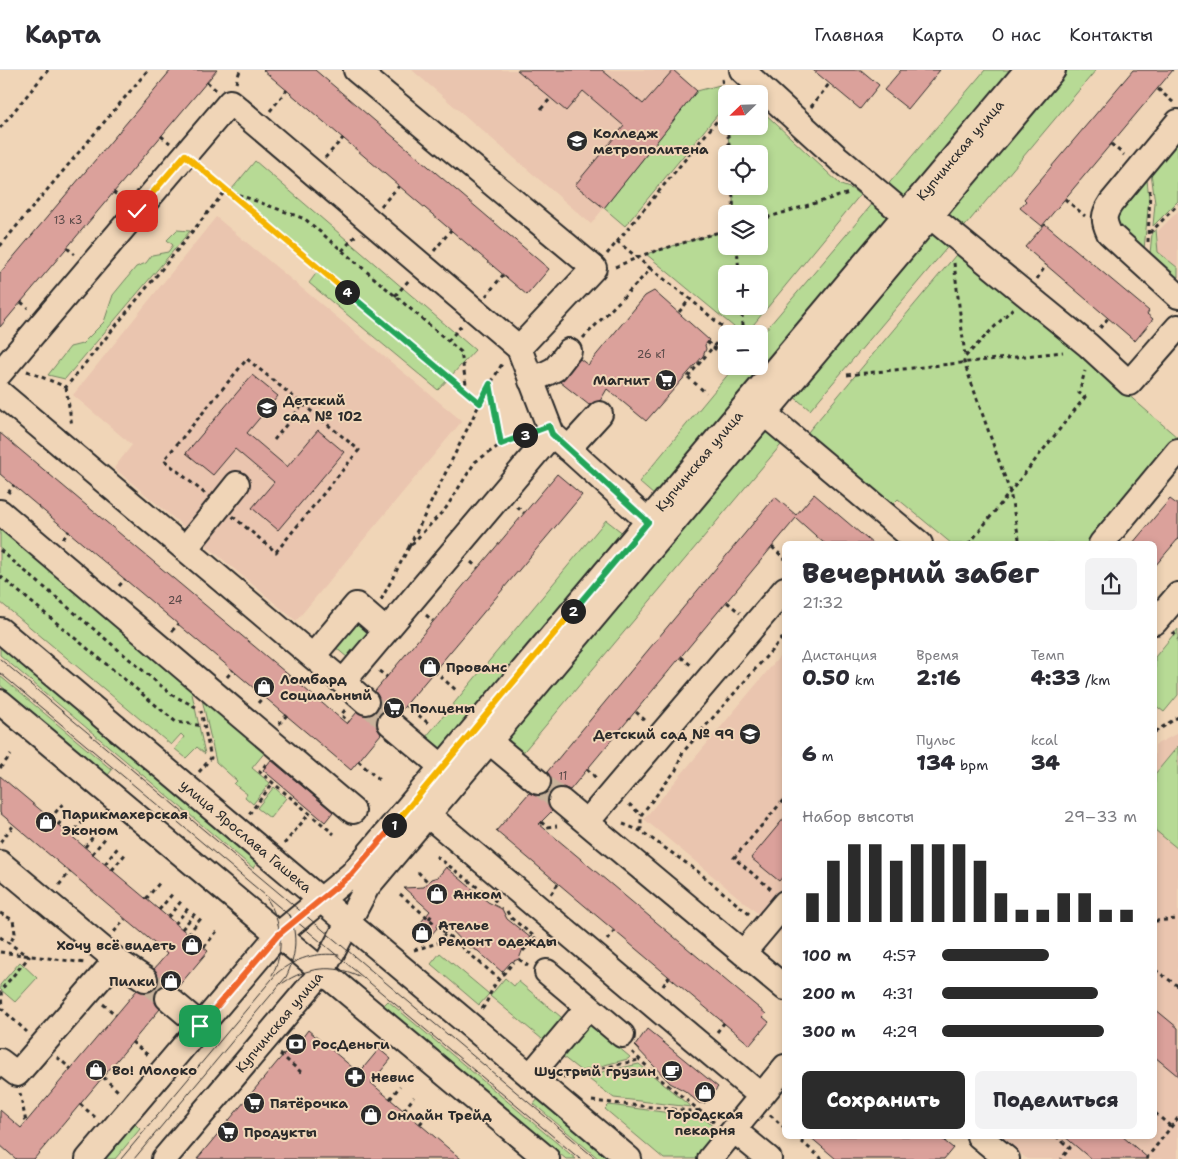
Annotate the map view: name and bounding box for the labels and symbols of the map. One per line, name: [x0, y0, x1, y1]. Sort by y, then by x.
north arrow: [718, 85, 768, 135]
street label: Купчинская улица: [912, 96, 1008, 204]
place label: Колледж метрополитена: [593, 124, 709, 158]
school or university icon: Колледж метрополитена: [565, 129, 589, 153]
pin: [116, 190, 158, 232]
house number: 13 к3: [54, 213, 82, 228]
pin: 4: [334, 280, 360, 304]
house number: 26 к1: [637, 347, 665, 362]
supermarket icon: Магнит: [654, 368, 678, 392]
place label: Магнит: [593, 371, 651, 389]
place label: Детский сад № 102: [283, 391, 362, 425]
school or university icon: Детский сад № 102: [255, 396, 279, 420]
street label: Купчинская улица: [651, 407, 747, 515]
pin: 3: [512, 422, 538, 448]
house number: 24: [168, 593, 183, 608]
pin: 2: [560, 598, 586, 624]
shop icon: Прованс: [418, 655, 442, 679]
place label: Прованс: [446, 658, 507, 676]
place label: Ломбард Социальный: [280, 670, 372, 704]
shop icon: Ломбард Социальный: [252, 675, 276, 699]
supermarket icon: Полцены: [382, 696, 406, 720]
place label: Полцены: [410, 699, 475, 717]
school or university icon: Детский сад № 99: [738, 722, 762, 746]
place label: Детский сад № 99: [593, 725, 734, 743]
house number: 11: [559, 769, 567, 784]
street label: улица Ярослава Гашека: [176, 776, 316, 897]
place label: Парикмахерская Эконом: [62, 805, 188, 839]
shop icon: Парикмахерская Эконом: [34, 810, 58, 834]
pin: 1: [382, 812, 406, 838]
shop icon: Анком: [425, 882, 449, 906]
place label: Анком: [453, 885, 502, 903]
place label: Ателье Ремонт одежды: [438, 916, 557, 950]
shop icon: Ателье Ремонт одежды: [410, 921, 434, 945]
shop icon: Хочу всё видеть: [180, 933, 204, 957]
place label: Хочу всё видеть: [56, 936, 176, 954]
street label: Купчинская улица: [231, 968, 327, 1076]
shop icon: Пилки: [159, 969, 183, 993]
place label: Пилки: [109, 972, 155, 990]
pin: [179, 1005, 221, 1047]
bank icon: РосДеньги: [284, 1032, 308, 1056]
place label: РосДеньги: [312, 1035, 390, 1053]
shop icon: Во! Молоко: [84, 1058, 108, 1082]
cafe icon: Шустрый грузин: [660, 1059, 684, 1083]
place label: Во! Молоко: [112, 1061, 197, 1079]
place label: Шустрый грузин: [534, 1062, 656, 1080]
pharmacy icon: Невис: [343, 1065, 367, 1089]
place label: Невис: [371, 1068, 414, 1086]
shop icon: Городская пекарня: [693, 1080, 717, 1104]
supermarket icon: Пятёрочка: [242, 1091, 266, 1115]
place label: Пятёрочка: [270, 1094, 349, 1112]
shop icon: Онлайн Трейд: [359, 1103, 383, 1127]
place label: Городская пекарня: [667, 1105, 743, 1139]
place label: Онлайн Трейд: [387, 1106, 492, 1124]
supermarket icon: Продукты: [216, 1120, 240, 1144]
place label: Продукты: [244, 1123, 317, 1141]

